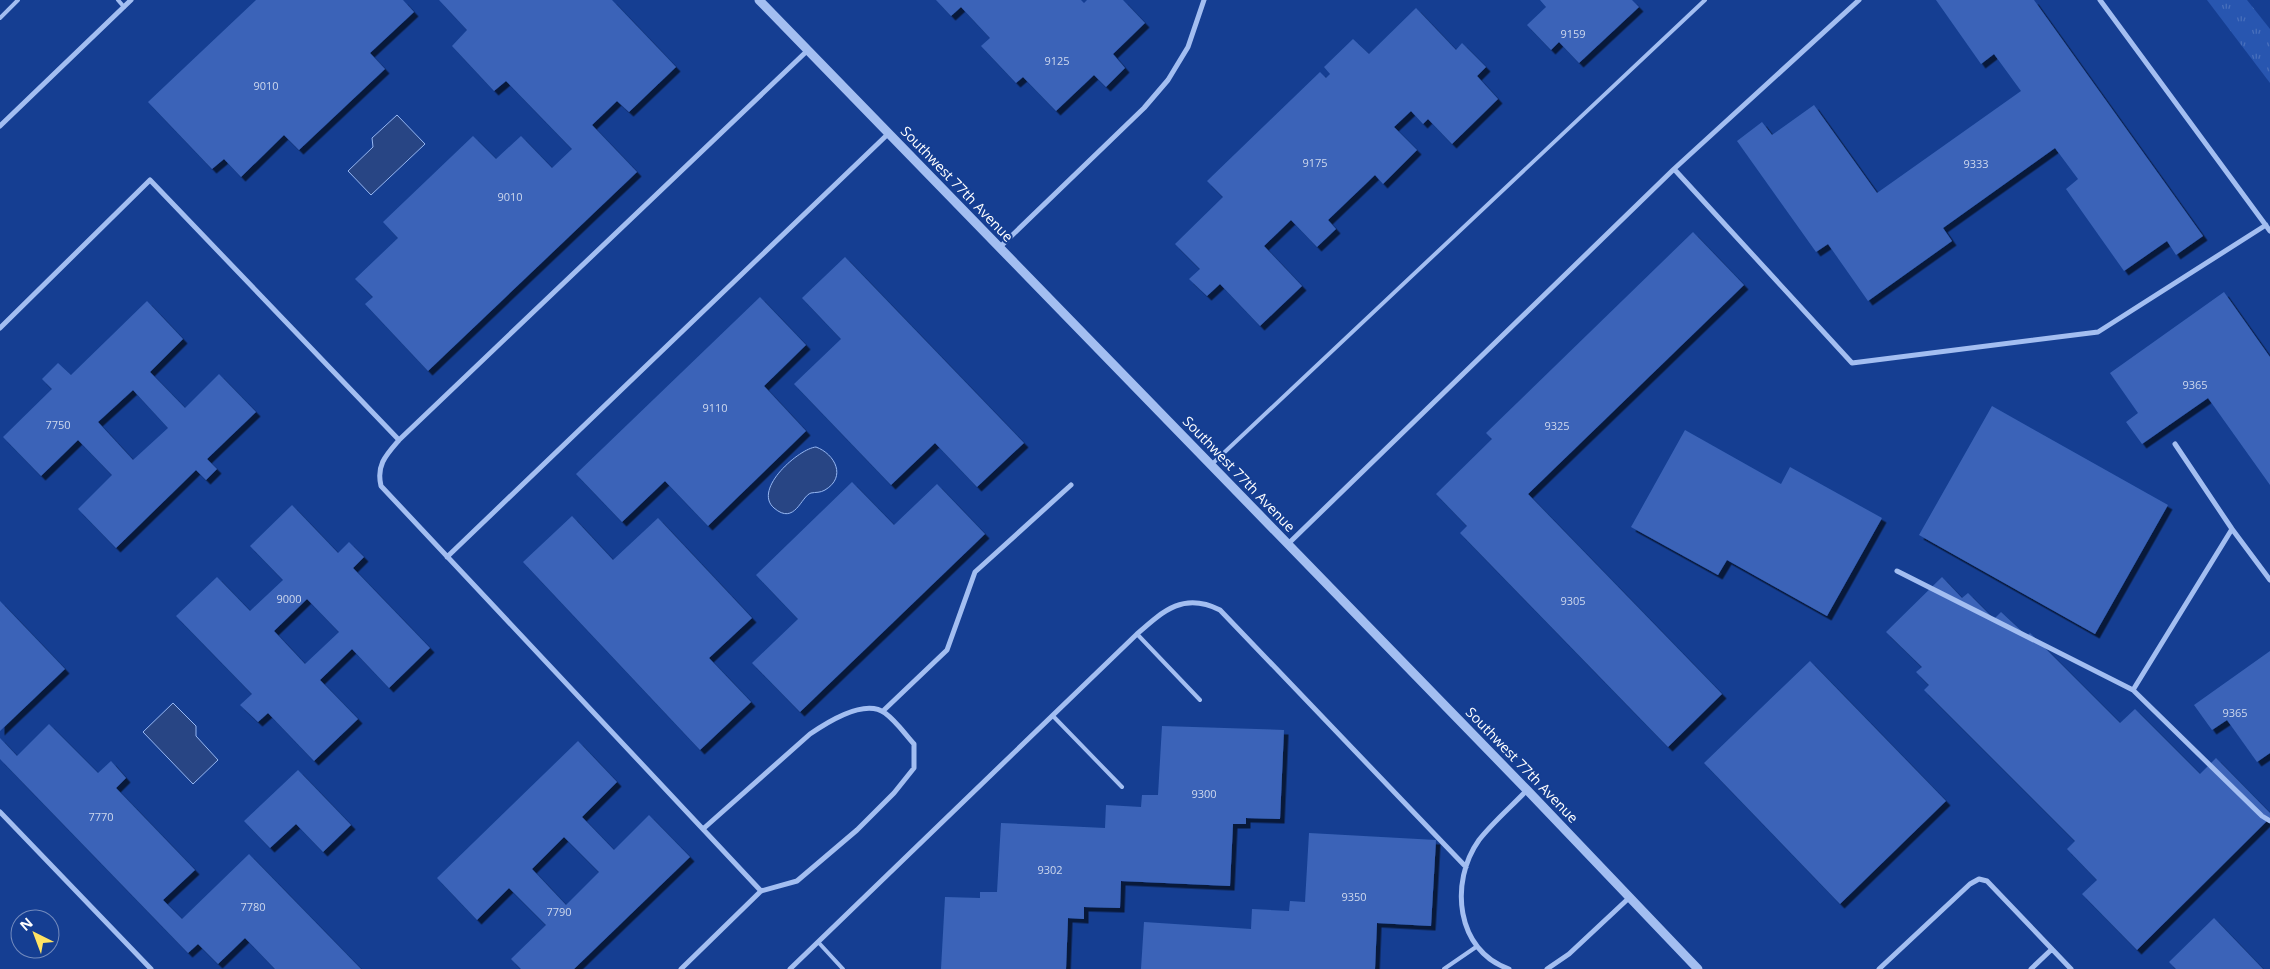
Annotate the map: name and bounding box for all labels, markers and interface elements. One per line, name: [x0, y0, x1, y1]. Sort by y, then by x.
house number: 9159: [1560, 26, 1586, 41]
house number: 9125: [1044, 53, 1070, 68]
house number: 9010: [253, 78, 279, 93]
street label: Southwest 77th Avenue: [897, 122, 1018, 246]
house number: 9175: [1302, 155, 1328, 170]
house number: 9333: [1963, 156, 1989, 171]
house number: 9010: [497, 189, 523, 204]
house number: 9365: [2182, 377, 2208, 392]
house number: 9110: [702, 400, 728, 415]
street label: Southwest 77th Avenue: [1179, 412, 1300, 536]
house number: 7750: [45, 417, 71, 432]
house number: 9325: [1544, 418, 1570, 433]
house number: 9000: [276, 591, 302, 606]
house number: 9305: [1560, 593, 1586, 608]
street label: Southwest 77th Avenue: [1462, 703, 1583, 827]
house number: 9365: [2222, 705, 2248, 720]
house number: 9300: [1191, 786, 1217, 801]
house number: 7770: [88, 809, 114, 824]
house number: 9302: [1037, 862, 1063, 877]
house number: 9350: [1341, 889, 1367, 904]
house number: 7780: [240, 899, 266, 914]
house number: 7790: [546, 904, 572, 919]
north arrow: [10, 909, 60, 959]
text: N: [15, 913, 37, 935]

